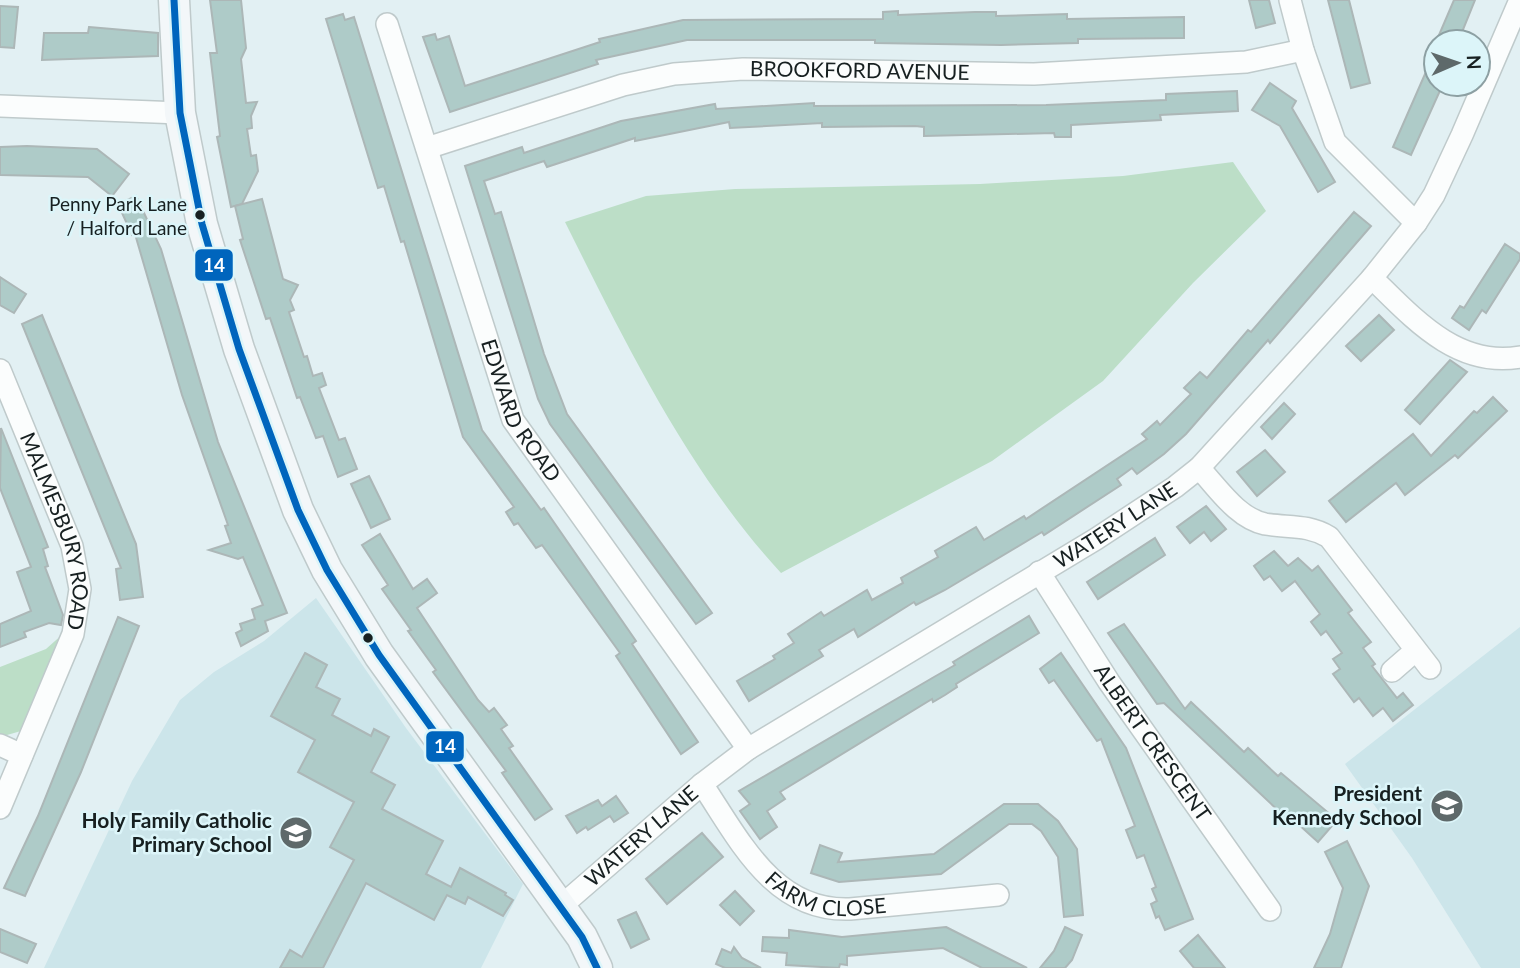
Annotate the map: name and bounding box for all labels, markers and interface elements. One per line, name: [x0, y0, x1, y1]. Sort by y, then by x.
north arrow: [1422, 28, 1492, 98]
street label: BROOKFORD AVENUE: [750, 55, 970, 84]
text: N: [1463, 55, 1486, 70]
place label: Penny Park Lane / Halford Lane: [49, 192, 187, 239]
marker: Penny Park Lane / Halford Lane: [193, 208, 207, 222]
line badge: 14: [194, 248, 234, 282]
text: 14: [203, 253, 225, 276]
street label: EDWARD ROAD: [477, 336, 567, 486]
street label: MALMESBURY ROAD: [16, 428, 95, 632]
street label: WATERY LANE: [1049, 475, 1181, 573]
unlabelled marker: [361, 631, 375, 645]
street label: ALBERT CRESCENT: [1090, 659, 1217, 826]
line badge: 14: [425, 730, 465, 763]
text: 14: [434, 734, 456, 757]
street label: WATERY LANE: [579, 779, 702, 891]
place label: President Kennedy School: [1272, 780, 1422, 829]
school or university icon: President Kennedy School: [1428, 787, 1466, 825]
place label: Holy Family Catholic Primary School: [81, 807, 272, 856]
school or university icon: Holy Family Catholic Primary School: [277, 814, 315, 852]
street label: FARM CLOSE: [761, 865, 887, 920]

